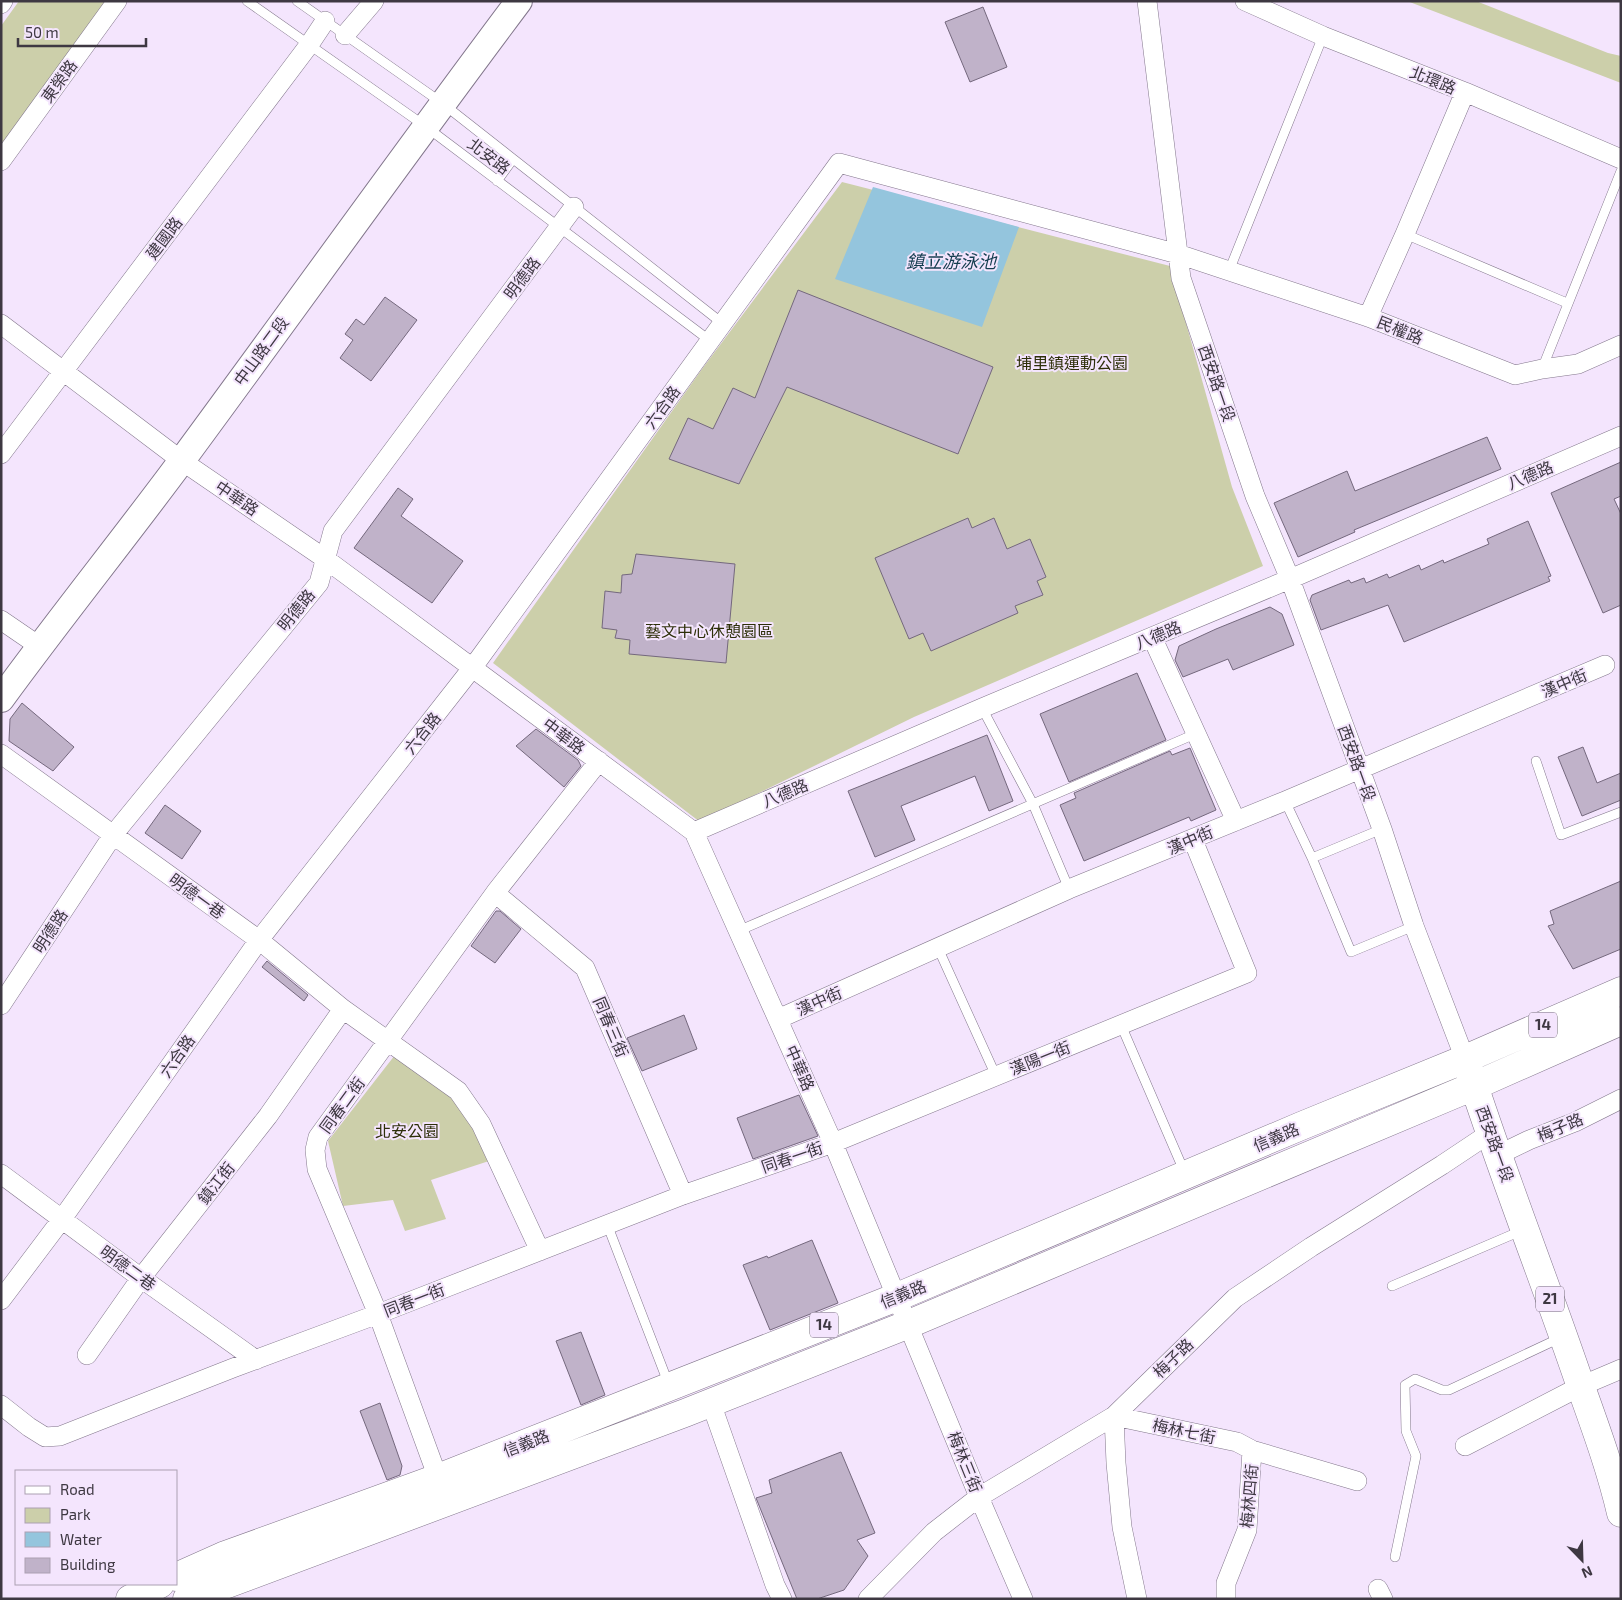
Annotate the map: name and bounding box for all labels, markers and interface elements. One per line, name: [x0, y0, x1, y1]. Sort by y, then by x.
scale bar: [18, 15, 145, 47]
text: 50 m: [25, 23, 59, 41]
street label: 東榮路: [37, 56, 80, 106]
street label: 北環路: [1407, 62, 1459, 97]
street label: 北安路: [464, 134, 514, 178]
street label: 建國路: [142, 213, 186, 263]
water label: 鎮立游泳池: [906, 250, 998, 272]
street label: 明德路: [500, 253, 544, 303]
street label: 民權路: [1374, 312, 1426, 347]
street label: 中山路二段: [229, 313, 292, 389]
street label: 西安路一段: [1195, 342, 1239, 424]
park label: 埔里鎮運動公園: [1016, 353, 1128, 372]
street label: 六合路: [640, 382, 683, 432]
street label: 八德路: [1504, 456, 1556, 493]
street label: 中華路: [212, 476, 262, 519]
street label: 明德路: [273, 585, 318, 634]
street label: 八德路: [1132, 616, 1184, 653]
park label: 藝文中心休憩園區: [645, 621, 773, 640]
street label: 漢中街: [1538, 664, 1590, 701]
street label: 六合路: [399, 708, 444, 757]
street label: 中華路: [539, 714, 589, 758]
street label: 西安路一段: [1335, 722, 1380, 804]
street label: 八德路: [759, 774, 811, 811]
street label: 漢中街: [1164, 821, 1216, 858]
street label: 明德一巷: [166, 869, 229, 922]
street label: 明德路: [29, 905, 71, 956]
street label: 漢中街: [793, 982, 845, 1019]
street label: 同春三街: [590, 994, 633, 1060]
road number: 14: [1529, 1012, 1557, 1038]
street label: 六合路: [155, 1031, 198, 1081]
street label: 漢陽一街: [1007, 1037, 1073, 1078]
street label: 中華路: [782, 1042, 819, 1094]
street label: 同春二街: [315, 1073, 368, 1136]
street label: 西安路一段: [1473, 1103, 1518, 1185]
street label: 梅子路: [1534, 1108, 1586, 1145]
street label: 信義路: [1250, 1118, 1302, 1155]
park label: 北安公園: [375, 1121, 439, 1140]
street label: 同春一街: [758, 1137, 825, 1176]
street label: 鎮江街: [193, 1158, 238, 1207]
street label: 明德二巷: [97, 1241, 160, 1294]
street label: 信義路: [877, 1276, 929, 1311]
street label: 同春一街: [381, 1279, 447, 1320]
road number: 21: [1536, 1286, 1564, 1312]
road number: 14: [810, 1312, 838, 1338]
street label: 梅子路: [1149, 1334, 1197, 1381]
street label: 梅林七街: [1151, 1415, 1217, 1446]
street label: 信義路: [500, 1425, 552, 1460]
street label: 梅林三街: [945, 1429, 986, 1495]
street label: 梅林四街: [1236, 1463, 1261, 1529]
legend: [15, 1470, 178, 1585]
text: Road: [60, 1480, 95, 1498]
text: Park: [60, 1505, 91, 1523]
text: Water: [60, 1530, 102, 1548]
north arrow: [1557, 1535, 1607, 1585]
text: Building: [60, 1555, 116, 1573]
text: N: [1579, 1563, 1595, 1582]

